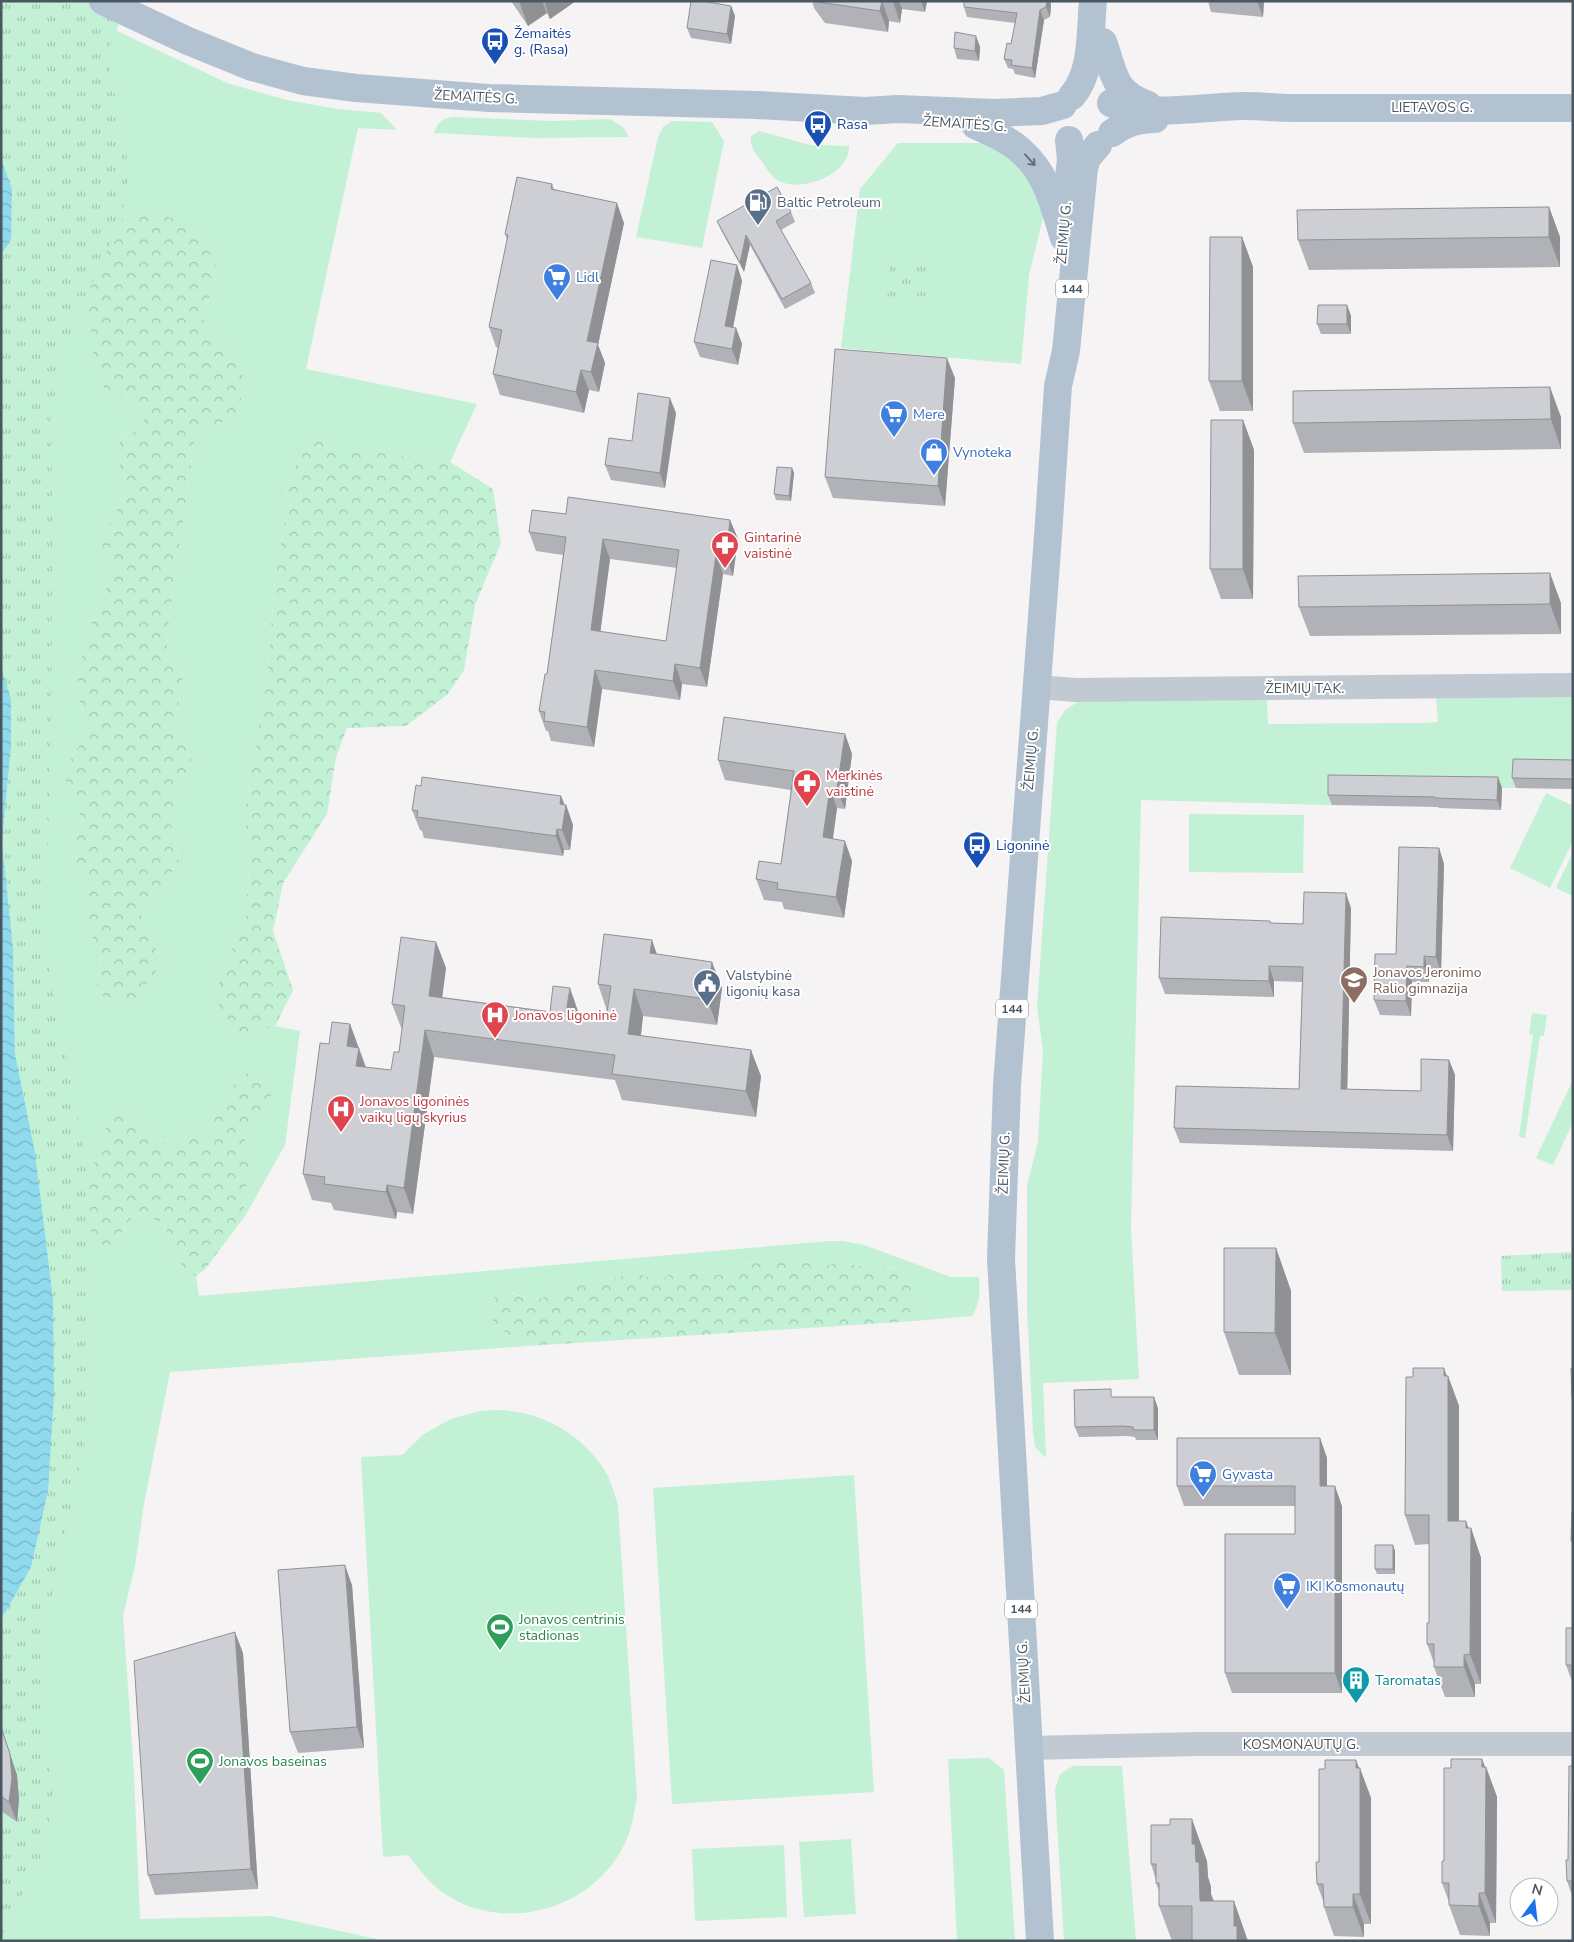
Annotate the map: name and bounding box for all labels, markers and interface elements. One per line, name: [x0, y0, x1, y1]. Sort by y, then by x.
place label: Žemaitės g. (Rasa): [514, 24, 571, 59]
bus stop icon: Žemaitės g. (Rasa): [480, 26, 510, 65]
street label: ŽEMAITĖS G.: [433, 85, 519, 109]
street label: LIETAVOS G.: [1391, 98, 1473, 117]
bus stop icon: Rasa: [803, 109, 833, 148]
street label: ŽEMAITĖS G.: [922, 112, 1008, 136]
place label: Rasa: [837, 115, 868, 134]
one-way arrow: [1024, 154, 1036, 167]
fuel station icon: Baltic Petroleum: [743, 187, 773, 226]
place label: Baltic Petroleum: [777, 193, 881, 212]
street label: ŽEIMIŲ G.: [1052, 201, 1076, 265]
supermarket icon: Lidl: [542, 262, 572, 301]
place label: Lidl: [576, 268, 600, 287]
road number: 144: [1056, 280, 1088, 298]
supermarket icon: Mere: [879, 399, 909, 438]
place label: Mere: [913, 405, 945, 424]
shop icon: Vynoteka: [919, 437, 949, 476]
place label: Vynoteka: [952, 443, 1012, 462]
place label: Gintarinė vaistinė: [744, 528, 801, 563]
pharmacy icon: Gintarinė vaistinė: [710, 530, 740, 569]
street label: ŽEIMIŲ TAK.: [1265, 679, 1345, 698]
street label: ŽEIMIŲ G.: [1019, 727, 1043, 791]
place label: Merkinės vaistinė: [826, 766, 883, 801]
pharmacy icon: Merkinės vaistinė: [792, 768, 822, 807]
bus stop icon: Ligoninė: [962, 830, 992, 869]
place label: Ligoninė: [996, 836, 1049, 855]
place label: Jonavos Jeronimo Ralio gimnazija: [1372, 963, 1482, 998]
school or university icon: Jonavos Jeronimo Ralio gimnazija: [1339, 965, 1369, 1004]
place label: Valstybinė ligonių kasa: [725, 966, 801, 1001]
public building icon: Valstybinė ligonių kasa: [692, 968, 722, 1007]
hospital icon: Jonavos ligoninė: [480, 1000, 510, 1039]
road number: 144: [996, 1000, 1028, 1019]
place label: Jonavos ligoninė: [513, 1006, 617, 1025]
place label: Jonavos ligoninės vaikų ligų skyrius: [359, 1092, 470, 1127]
hospital icon: Jonavos ligoninės vaikų ligų skyrius: [326, 1094, 356, 1133]
street label: ŽEIMIŲ G.: [993, 1131, 1015, 1195]
supermarket icon: Gyvasta: [1188, 1459, 1218, 1498]
place label: Gyvasta: [1222, 1465, 1273, 1484]
supermarket icon: IKI Kosmonautų: [1272, 1571, 1302, 1610]
place label: IKI Kosmonautų: [1306, 1577, 1405, 1596]
road number: 144: [1005, 1600, 1037, 1618]
place label: Jonavos centrinis stadionas: [518, 1610, 625, 1645]
sports icon: Jonavos centrinis stadionas: [485, 1612, 515, 1651]
street label: ŽEIMIŲ G.: [1013, 1640, 1035, 1704]
building icon: Taromatas: [1341, 1665, 1371, 1704]
place label: Taromatas: [1375, 1671, 1441, 1690]
street label: KOSMONAUTŲ G.: [1243, 1735, 1359, 1754]
sports icon: Jonavos baseinas: [185, 1746, 215, 1785]
place label: Jonavos baseinas: [218, 1752, 327, 1771]
north arrow: [1509, 1877, 1559, 1927]
text: N: [1530, 1879, 1545, 1900]

